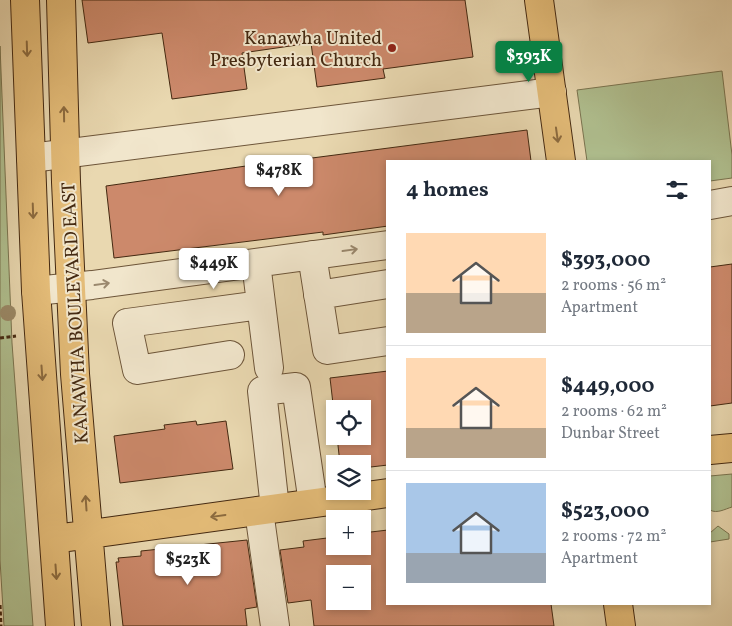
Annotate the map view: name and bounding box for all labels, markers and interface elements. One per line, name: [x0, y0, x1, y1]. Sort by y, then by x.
place label: Kanawha United Presbyterian Church: [210, 26, 382, 74]
one-way arrow: [22, 40, 32, 56]
pin: $393K: [494, 41, 564, 83]
marker: Kanawha United Presbyterian Church: [386, 42, 398, 54]
text: $393K: [506, 46, 552, 68]
one-way arrow: [60, 106, 69, 122]
one-way arrow: [552, 127, 562, 143]
pin: $478K: [244, 154, 314, 197]
text: $478K: [256, 160, 302, 182]
text: 4 homes: [406, 176, 489, 205]
icon: filters: [663, 176, 691, 204]
street label: KANAWHA BOULEVARD EAST: [56, 181, 96, 444]
one-way arrow: [28, 202, 38, 219]
one-way arrow: [341, 245, 357, 255]
text: $393,000: [561, 246, 651, 275]
pin: $449K: [179, 248, 249, 290]
text: $449K: [190, 253, 238, 275]
icon: home: [446, 253, 506, 313]
text: 2 rooms · 56 m²: [561, 275, 666, 297]
one-way arrow: [94, 278, 110, 288]
text: Apartment: [561, 297, 638, 319]
one-way arrow: [37, 365, 46, 381]
text: $449,000: [561, 372, 655, 401]
icon: home: [446, 378, 506, 438]
map controls: [326, 400, 371, 610]
button: locate: [326, 400, 371, 445]
text: 2 rooms · 62 m²: [561, 401, 667, 423]
text: Dunbar Street: [561, 423, 660, 445]
button: layers: [326, 455, 371, 500]
one-way arrow: [81, 496, 90, 512]
text: $523,000: [561, 497, 649, 526]
icon: home: [446, 503, 506, 563]
button: +: [326, 510, 371, 555]
one-way arrow: [210, 511, 226, 521]
text: 2 rooms · 72 m²: [561, 526, 666, 548]
pin: $523K: [153, 544, 223, 586]
text: Apartment: [561, 548, 638, 570]
text: $523K: [166, 549, 210, 571]
one-way arrow: [52, 564, 61, 580]
button: −: [326, 565, 371, 610]

